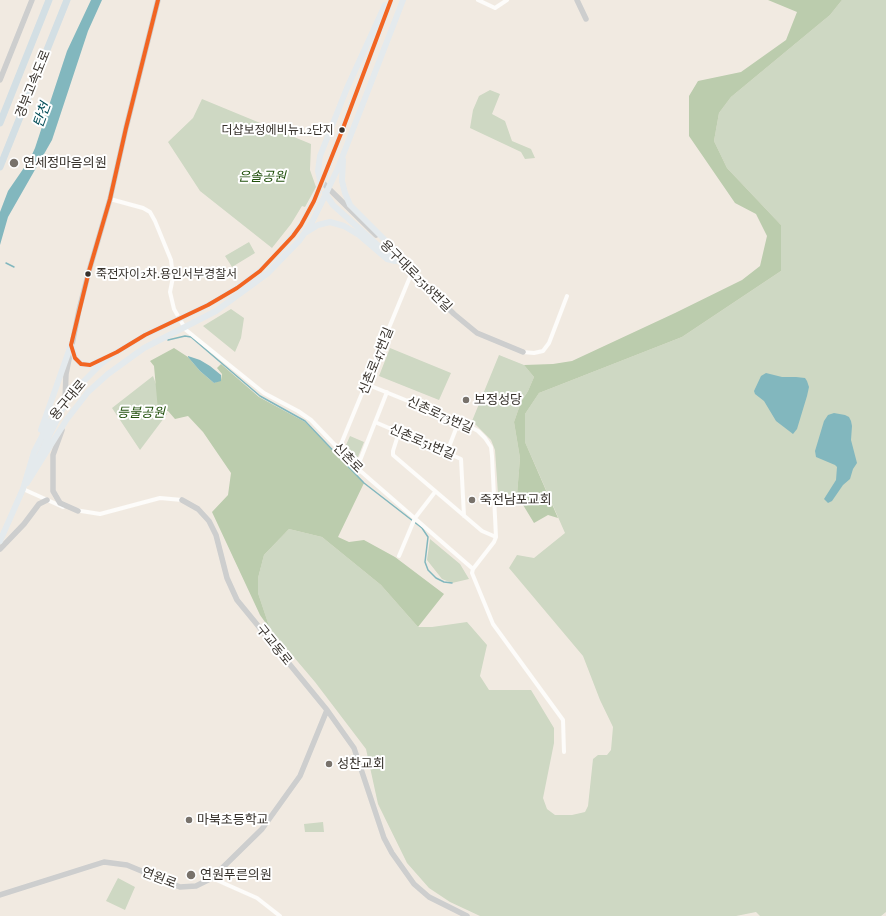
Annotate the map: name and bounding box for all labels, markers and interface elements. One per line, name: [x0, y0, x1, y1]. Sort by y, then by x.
street label: 경부고속도로: [12, 48, 54, 120]
water label: 탄천: [30, 100, 54, 130]
place label: 더샵보정에비뉴1.2단지: [221, 123, 334, 137]
marker: 더샵보정에비뉴1.2단지: [337, 125, 347, 135]
place label: 연세정마음의원: [23, 155, 107, 171]
marker: 연세정마음의원: [8, 157, 20, 169]
park label: 은솔공원: [238, 169, 286, 185]
street label: 용구대로2518번길: [377, 237, 455, 315]
place label: 죽전자이2차.용인서부경찰서: [96, 267, 237, 281]
marker: 죽전자이2차.용인서부경찰서: [83, 269, 93, 279]
street label: 신촌로47번길: [355, 325, 397, 397]
street label: 용구대로: [47, 377, 89, 423]
place label: 보정성당: [474, 392, 522, 408]
street label: 신촌로73번길: [404, 393, 476, 437]
marker: 보정성당: [461, 395, 471, 405]
park label: 등불공원: [117, 405, 165, 421]
street label: 신촌로51번길: [387, 421, 457, 463]
street label: 신촌로: [330, 440, 366, 476]
place label: 죽전남포교회: [480, 492, 552, 508]
marker: 죽전남포교회: [467, 495, 477, 505]
street label: 구교동로: [253, 622, 295, 668]
place label: 성찬교회: [337, 756, 385, 772]
marker: 성찬교회: [324, 759, 334, 769]
place label: 마북초등학교: [197, 812, 269, 828]
marker: 마북초등학교: [184, 815, 194, 825]
street label: 연원로: [139, 864, 179, 892]
place label: 연원푸른의원: [200, 867, 272, 883]
marker: 연원푸른의원: [185, 869, 197, 881]

